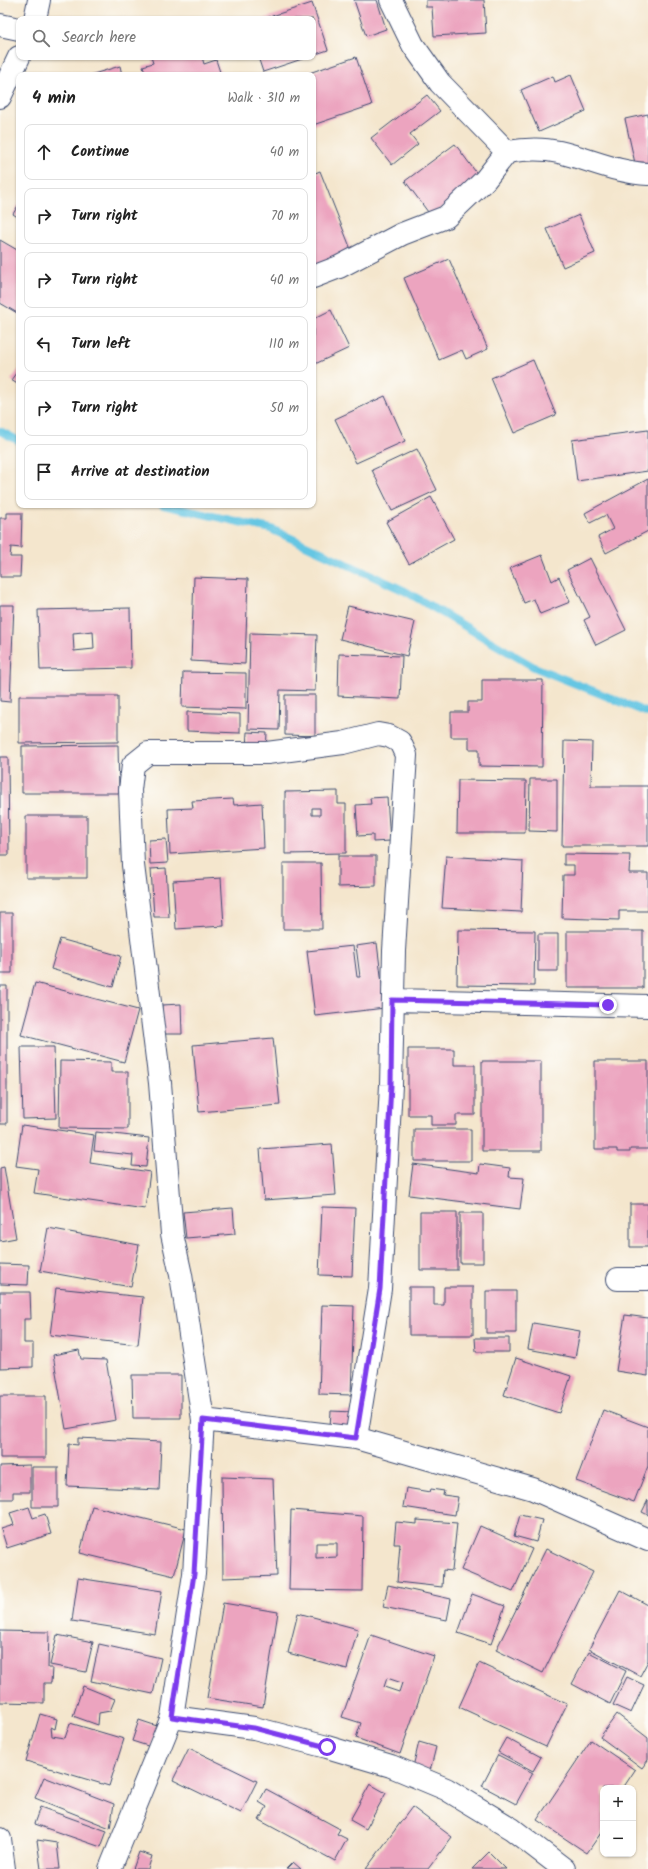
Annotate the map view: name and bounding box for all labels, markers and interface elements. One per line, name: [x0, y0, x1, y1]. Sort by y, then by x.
search box: [16, 16, 316, 60]
text: Search here: [62, 26, 136, 50]
icon: search: [30, 27, 52, 49]
text: 4 min: [32, 85, 76, 112]
text: Walk · 310 m: [227, 88, 300, 109]
text: Continue: [71, 140, 129, 164]
icon: ahead: [33, 141, 55, 163]
text: 40 m: [270, 142, 299, 163]
text: Turn right: [71, 204, 138, 228]
icon: right: [33, 205, 55, 227]
text: 70 m: [271, 206, 299, 227]
text: Turn right: [71, 268, 138, 292]
icon: right: [33, 269, 55, 291]
text: 40 m: [270, 270, 299, 291]
text: Turn left: [71, 332, 131, 356]
icon: left: [33, 333, 55, 355]
text: 110 m: [269, 334, 299, 355]
text: Turn right: [71, 396, 138, 420]
icon: right: [33, 397, 55, 419]
text: 50 m: [270, 398, 299, 419]
text: Arrive at destination: [71, 460, 210, 484]
icon: arrive: [33, 461, 55, 483]
route end: [599, 996, 617, 1014]
route start: [318, 1738, 336, 1756]
map controls: [600, 1785, 636, 1857]
button: +: [600, 1785, 636, 1821]
button: −: [600, 1821, 636, 1857]

